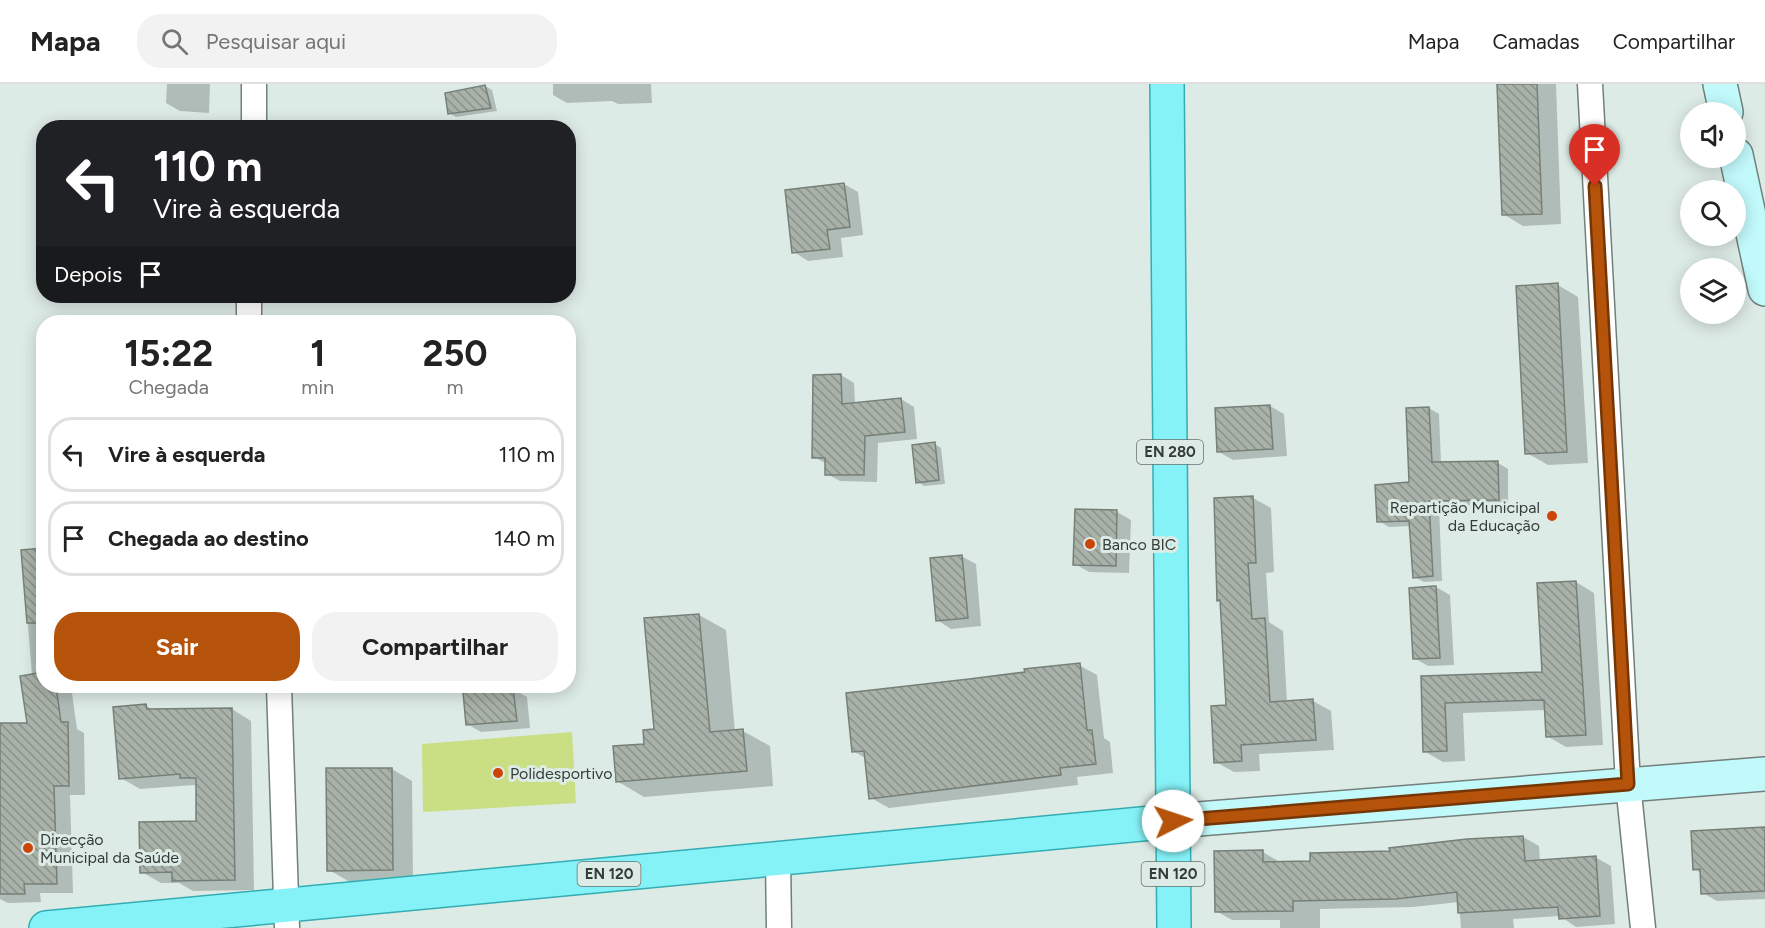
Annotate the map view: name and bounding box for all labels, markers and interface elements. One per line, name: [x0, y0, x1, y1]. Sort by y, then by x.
search box: [137, 14, 557, 68]
text: Mapa: [30, 24, 101, 58]
icon: search: [158, 25, 191, 58]
text: Pesquisar aqui: [206, 28, 346, 55]
text: Mapa: [1408, 29, 1459, 54]
text: Camadas: [1492, 29, 1580, 54]
text: Compartilhar: [1613, 29, 1735, 54]
map controls: [1680, 102, 1746, 324]
button: sound: [1680, 102, 1746, 168]
pin: [1569, 124, 1620, 186]
icon: arrive: [1578, 133, 1611, 166]
text: 110 m: [153, 141, 262, 192]
icon: left: [54, 144, 132, 222]
button: search: [1680, 180, 1746, 246]
text: Vire à esquerda: [153, 192, 340, 225]
icon: arrive: [134, 258, 167, 291]
button: layers: [1680, 258, 1746, 324]
text: Depois: [54, 261, 122, 288]
text: 15:22: [124, 332, 213, 375]
text: 1: [310, 332, 325, 375]
text: 250: [423, 332, 488, 375]
text: Chegada: [128, 375, 209, 399]
text: min: [301, 375, 334, 399]
text: m: [447, 375, 464, 399]
icon: left: [57, 438, 90, 471]
road number: EN 280: [1137, 440, 1203, 464]
text: Vire à esquerda: [108, 441, 266, 468]
text: 110 m: [499, 441, 555, 468]
place label: Repartição Municipal da Educação: [1390, 498, 1540, 535]
marker: Repartição Municipal da Educação: [1545, 509, 1559, 523]
icon: arrive: [57, 522, 90, 555]
text: Chegada ao destino: [108, 525, 309, 552]
text: 140 m: [494, 525, 555, 552]
place label: Banco BIC: [1102, 535, 1176, 554]
marker: Banco BIC: [1083, 537, 1097, 551]
button: Sair: [54, 612, 300, 681]
button: Compartilhar: [312, 612, 558, 681]
place label: Polidesportivo: [510, 764, 613, 783]
marker: Polidesportivo: [491, 766, 505, 780]
position arrow: [1141, 789, 1205, 853]
place label: Direcção Municipal da Saúde: [40, 830, 179, 867]
marker: Direcção Municipal da Saúde: [21, 841, 35, 855]
road number: EN 120: [578, 862, 640, 886]
road number: EN 120: [1142, 862, 1204, 886]

